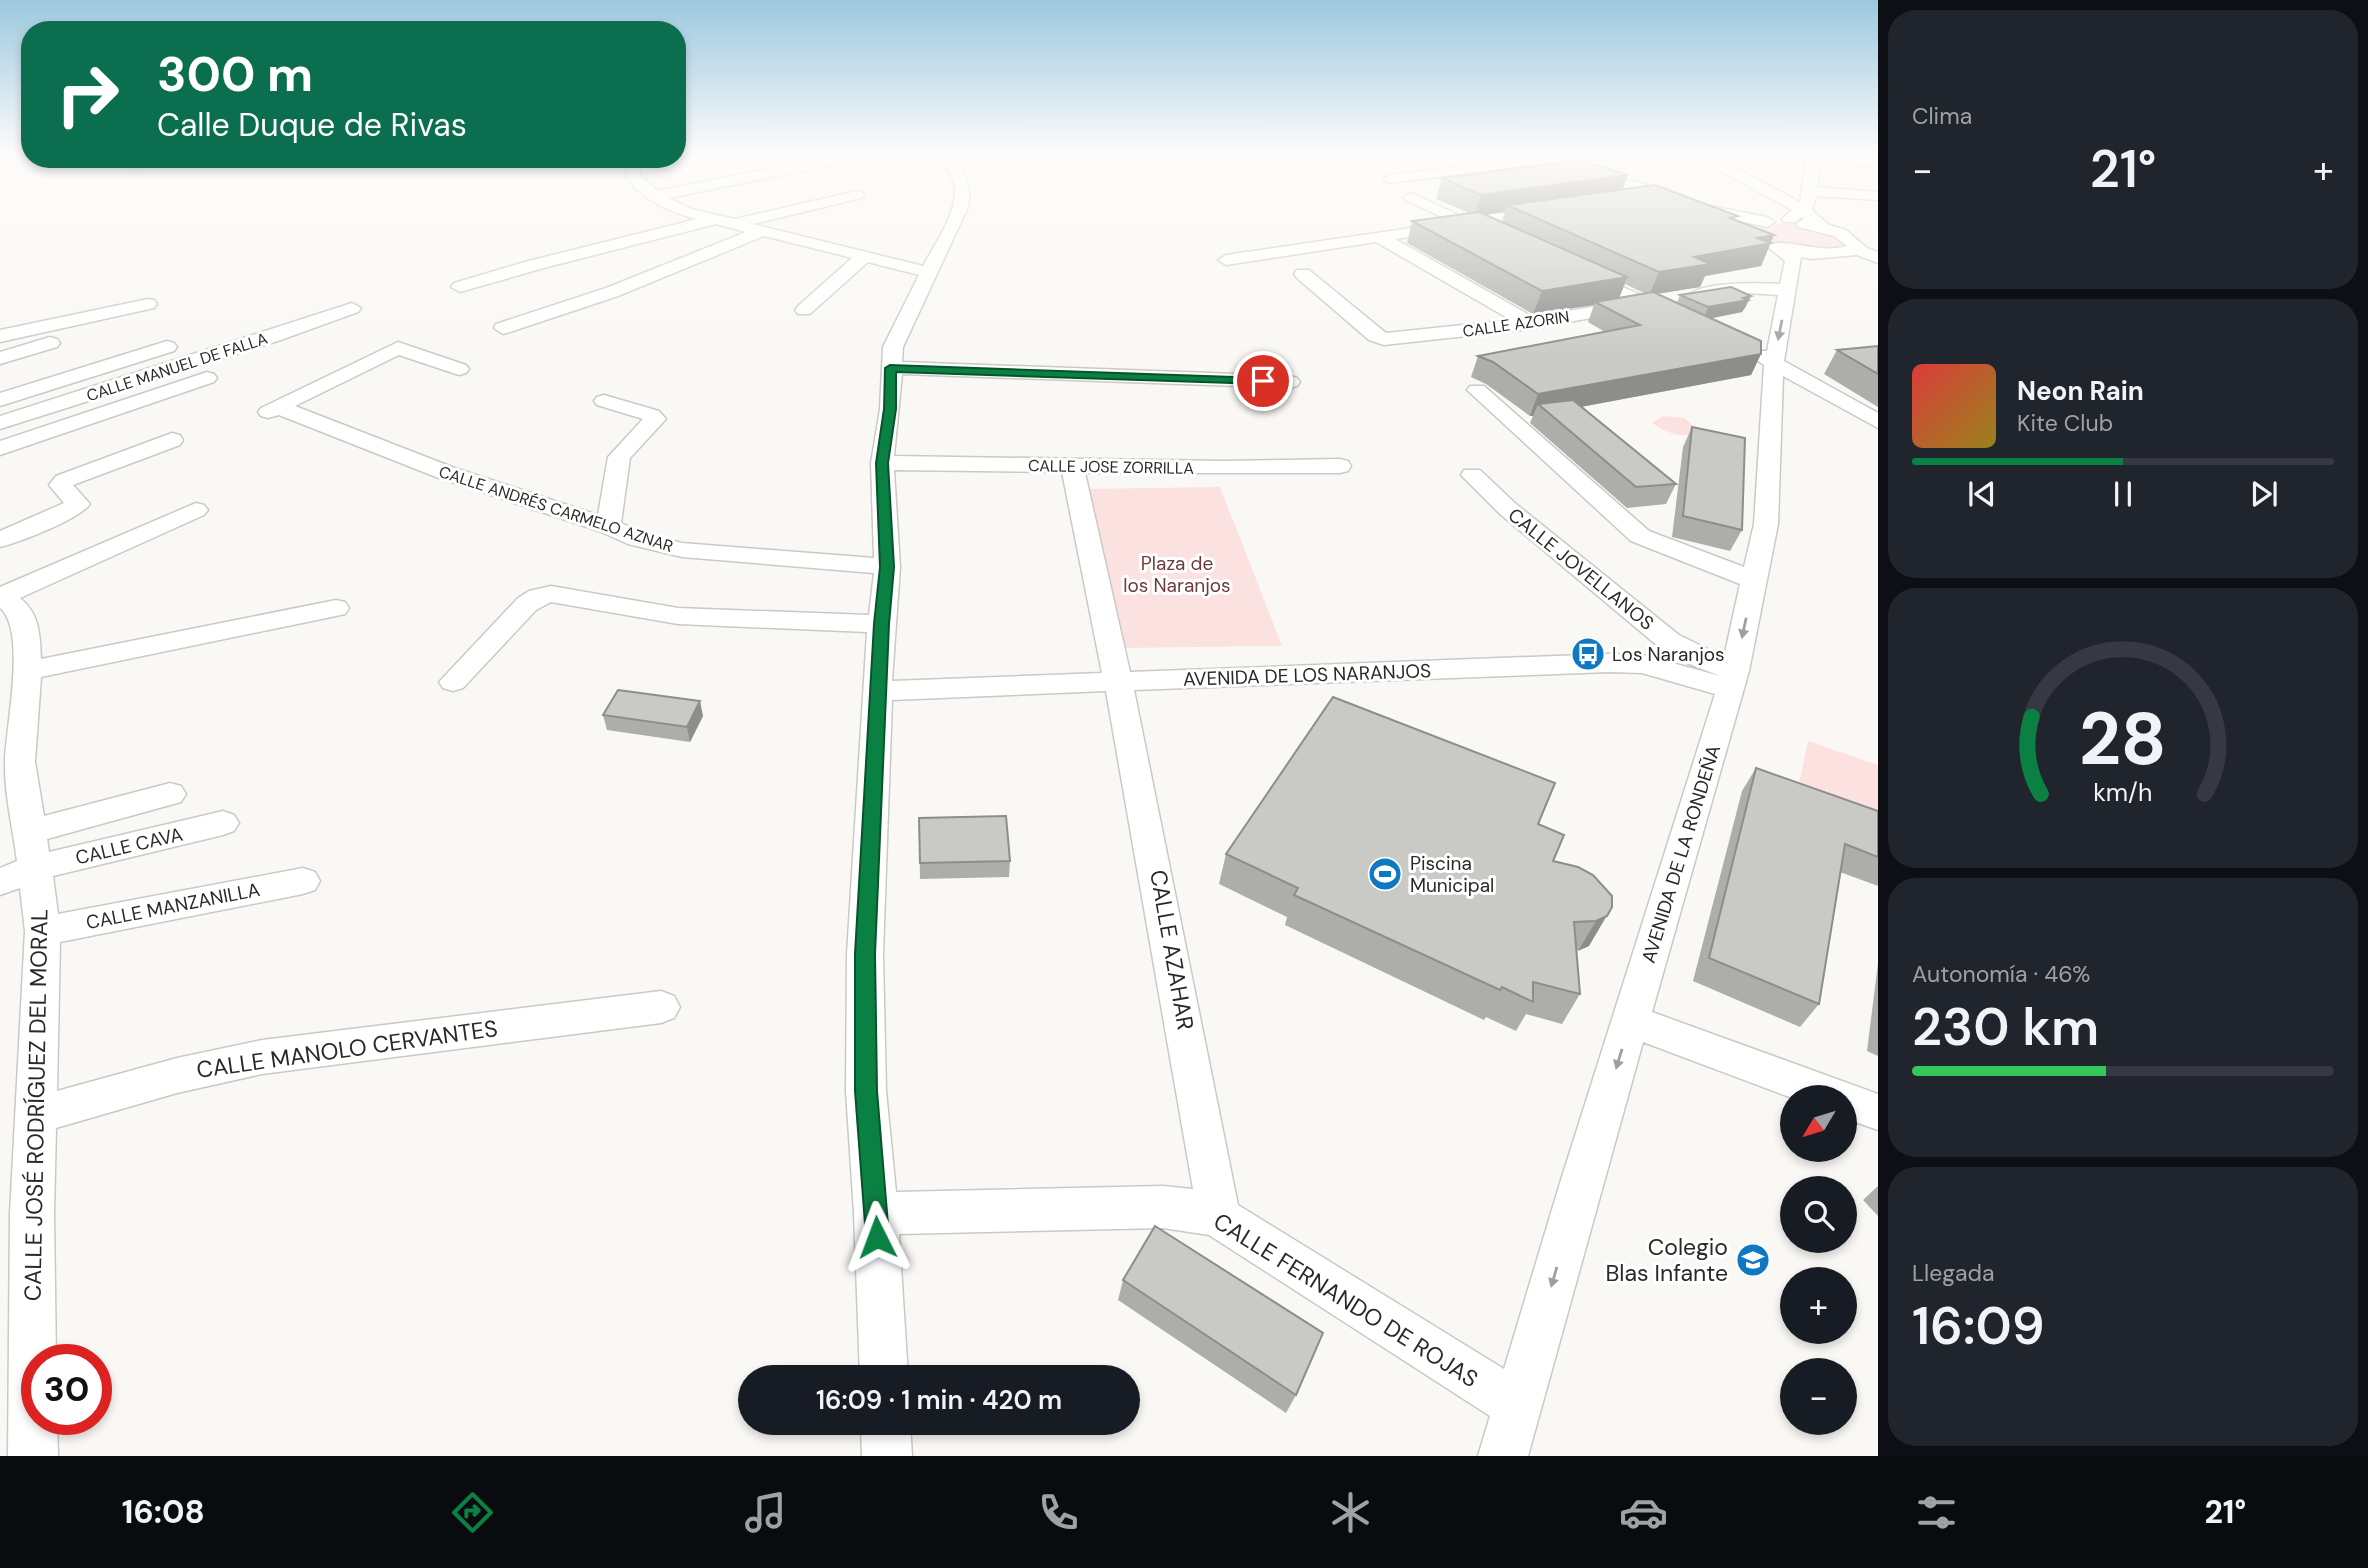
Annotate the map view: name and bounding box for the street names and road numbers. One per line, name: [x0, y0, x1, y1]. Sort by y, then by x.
street label: CALLE AZORIN: [1461, 306, 1571, 342]
street label: CALLE MANUEL DE FALLA: [84, 328, 271, 406]
street label: CALLE JOSE ZORRILLA: [1028, 455, 1195, 479]
street label: CALLE ANDRÉS CARMELO AZNAR: [436, 461, 676, 557]
street label: CALLE JOVELLANOS: [1503, 503, 1659, 635]
street label: AVENIDA DE LOS NARANJOS: [1183, 658, 1431, 692]
street label: AVENIDA DE LA RONDEÑA: [1636, 742, 1726, 966]
street label: CALLE CAVA: [73, 821, 185, 870]
street label: CALLE AZAHAR: [1143, 867, 1201, 1033]
street label: CALLE MANZANILLA: [84, 877, 262, 935]
street label: CALLE JOSÉ RODRÍGUEZ DEL MORAL: [18, 909, 54, 1301]
street label: CALLE MANOLO CERVANTES: [195, 1013, 499, 1085]
street label: CALLE FERNANDO DE ROJAS: [1208, 1206, 1484, 1394]

